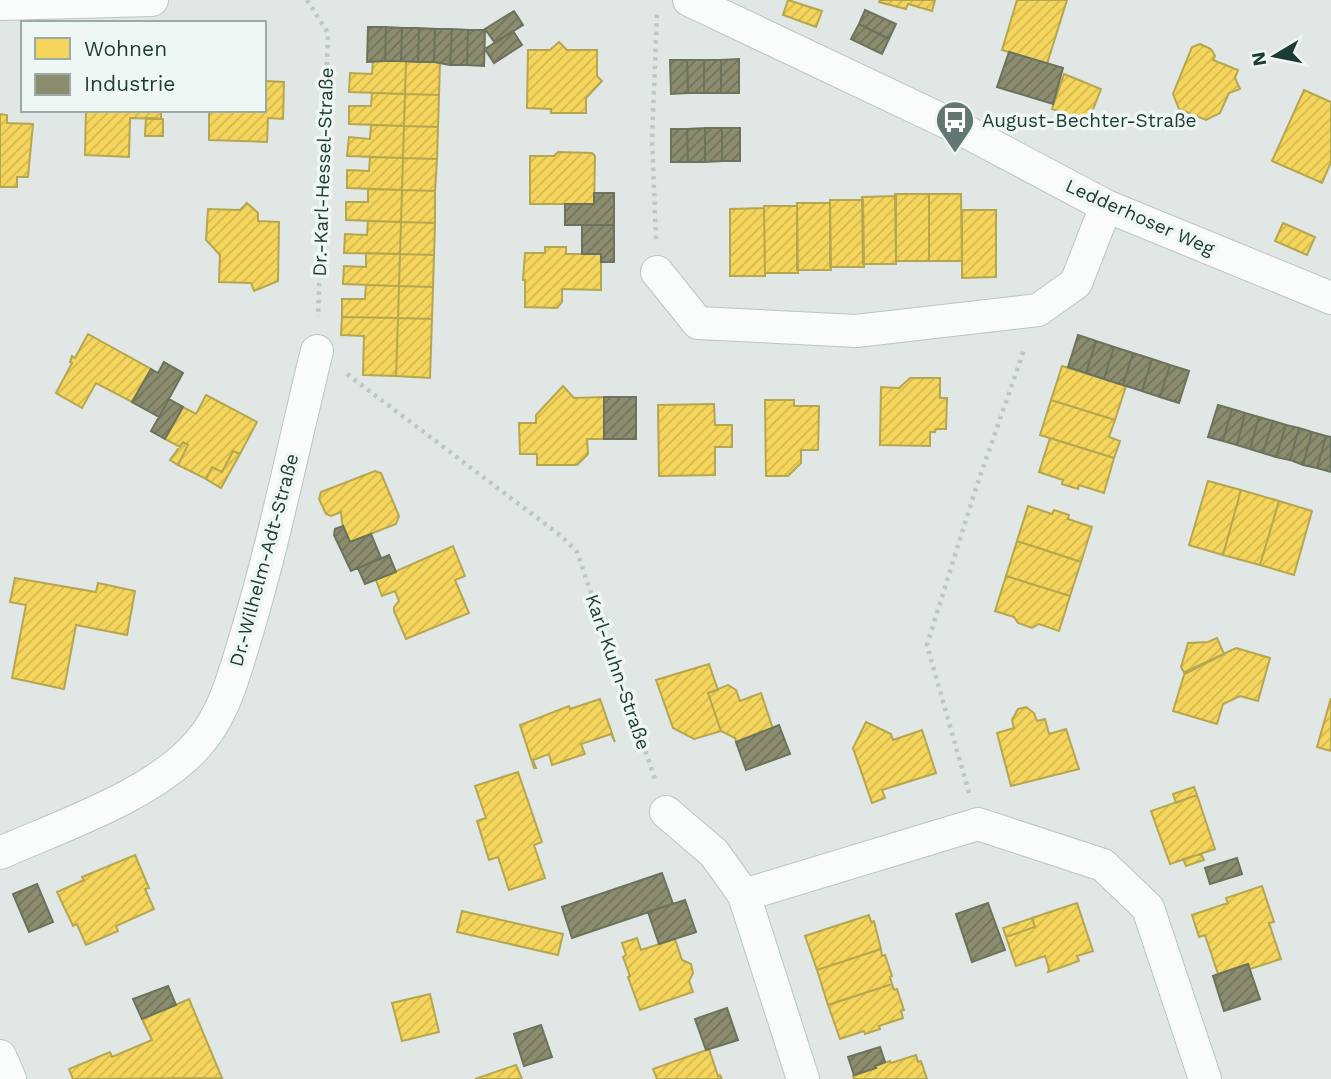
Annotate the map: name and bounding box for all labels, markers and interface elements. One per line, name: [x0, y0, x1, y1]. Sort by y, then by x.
legend: [21, 21, 266, 112]
north arrow: [1240, 21, 1310, 91]
text: Wohnen: [84, 36, 167, 61]
text: N: [1246, 50, 1271, 68]
street label: Dr.-Karl-Hessel-Straße: [308, 67, 338, 277]
text: Industrie: [84, 71, 175, 96]
bus stop icon: August-Bechter-Straße: [934, 99, 976, 154]
place label: August-Bechter-Straße: [982, 109, 1197, 132]
street label: Ledderhoser Weg: [1062, 174, 1219, 261]
street label: Dr.-Wilhelm-Adt-Straße: [224, 451, 304, 669]
street label: Karl-Kuhn-Straße: [581, 591, 655, 753]

